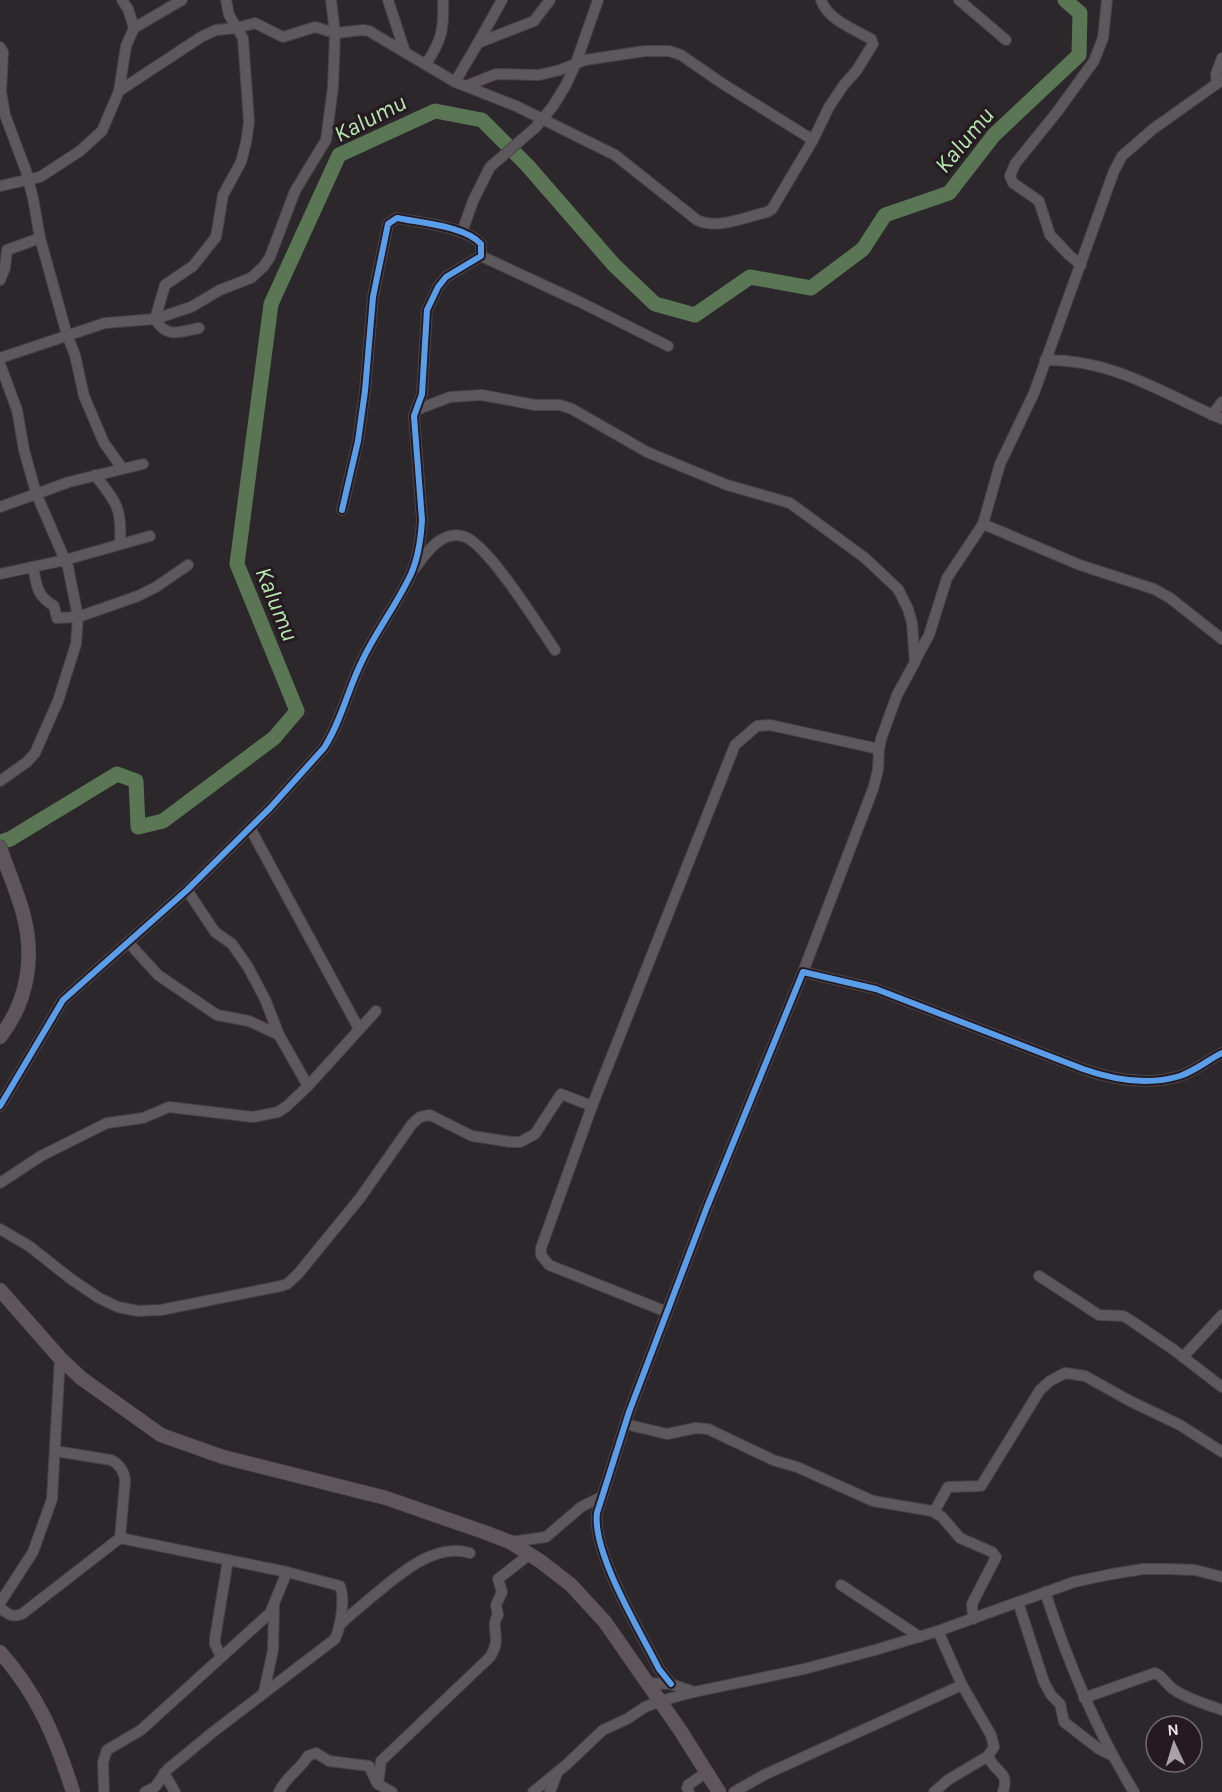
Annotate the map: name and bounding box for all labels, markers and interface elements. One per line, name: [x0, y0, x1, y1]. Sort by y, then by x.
water label: Kalumu: [329, 88, 411, 148]
water label: Kalumu: [928, 101, 1000, 179]
water label: Kalumu: [249, 563, 305, 645]
north arrow: [1144, 1714, 1204, 1774]
text: N: [1167, 1720, 1179, 1739]

